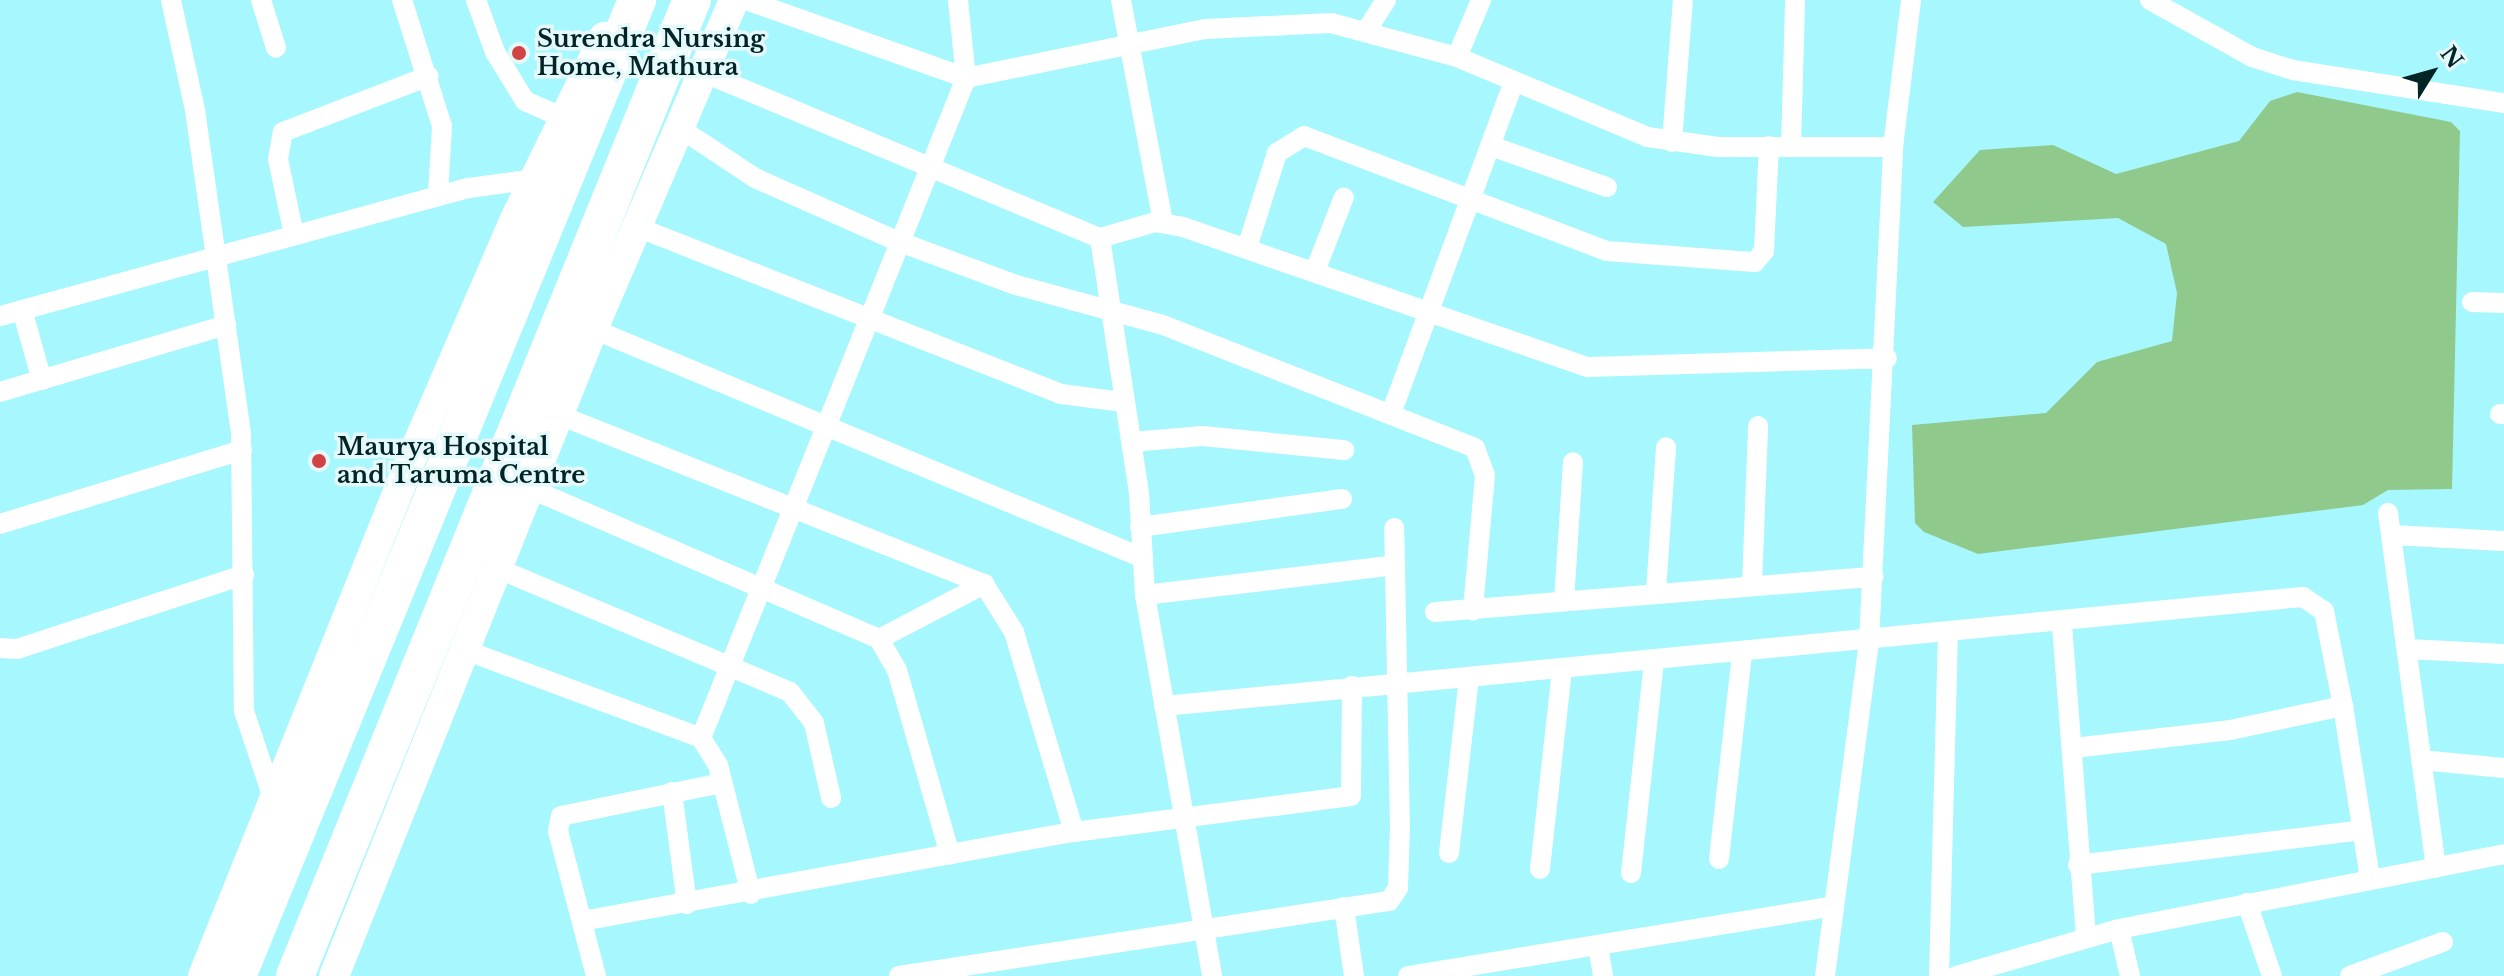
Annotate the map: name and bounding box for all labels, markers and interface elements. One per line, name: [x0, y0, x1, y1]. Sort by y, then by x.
place label: Surendra Nursing Home, Mathura: [537, 25, 765, 81]
north arrow: [2392, 32, 2472, 112]
text: N: [2435, 41, 2469, 74]
marker: Surendra Nursing Home, Mathura: [508, 42, 530, 64]
place label: Maurya Hospital and Taruma Centre: [337, 433, 586, 489]
marker: Maurya Hospital and Taruma Centre: [308, 450, 330, 472]

